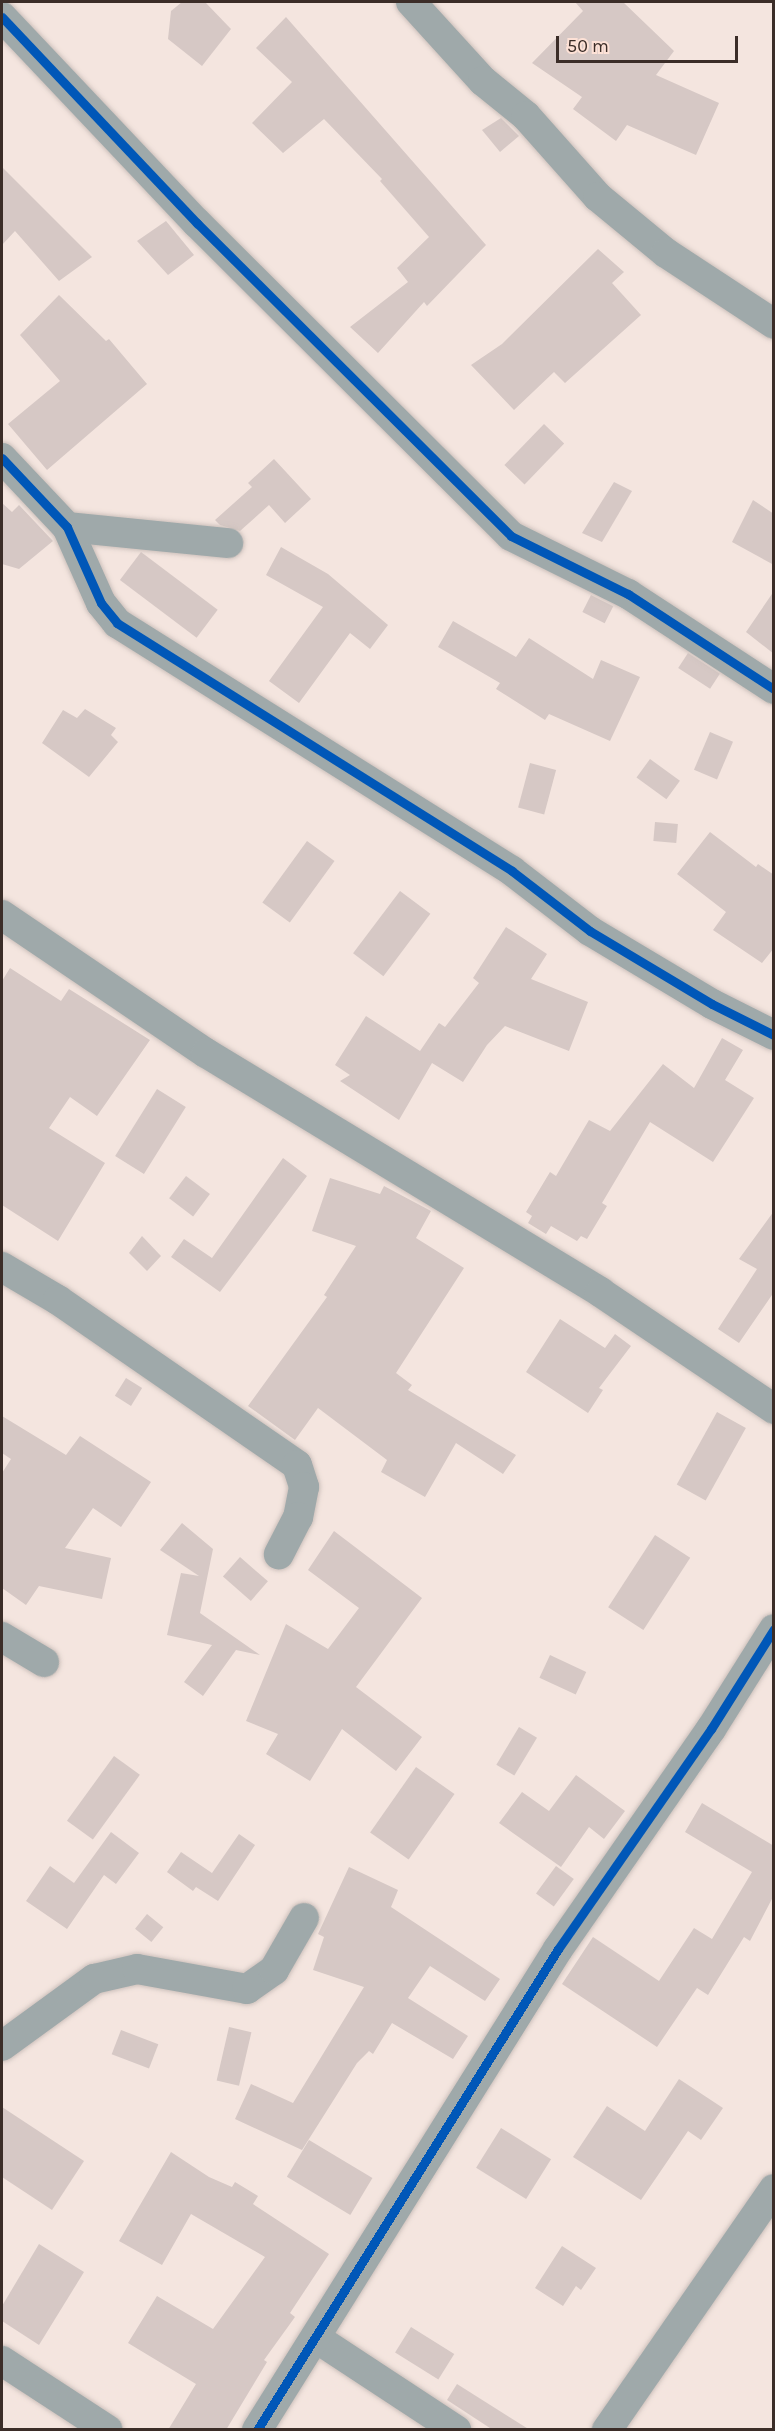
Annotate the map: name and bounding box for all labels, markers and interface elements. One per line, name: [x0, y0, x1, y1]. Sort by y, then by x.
scale bar: [559, 24, 740, 62]
text: 50 m: [567, 35, 609, 57]

